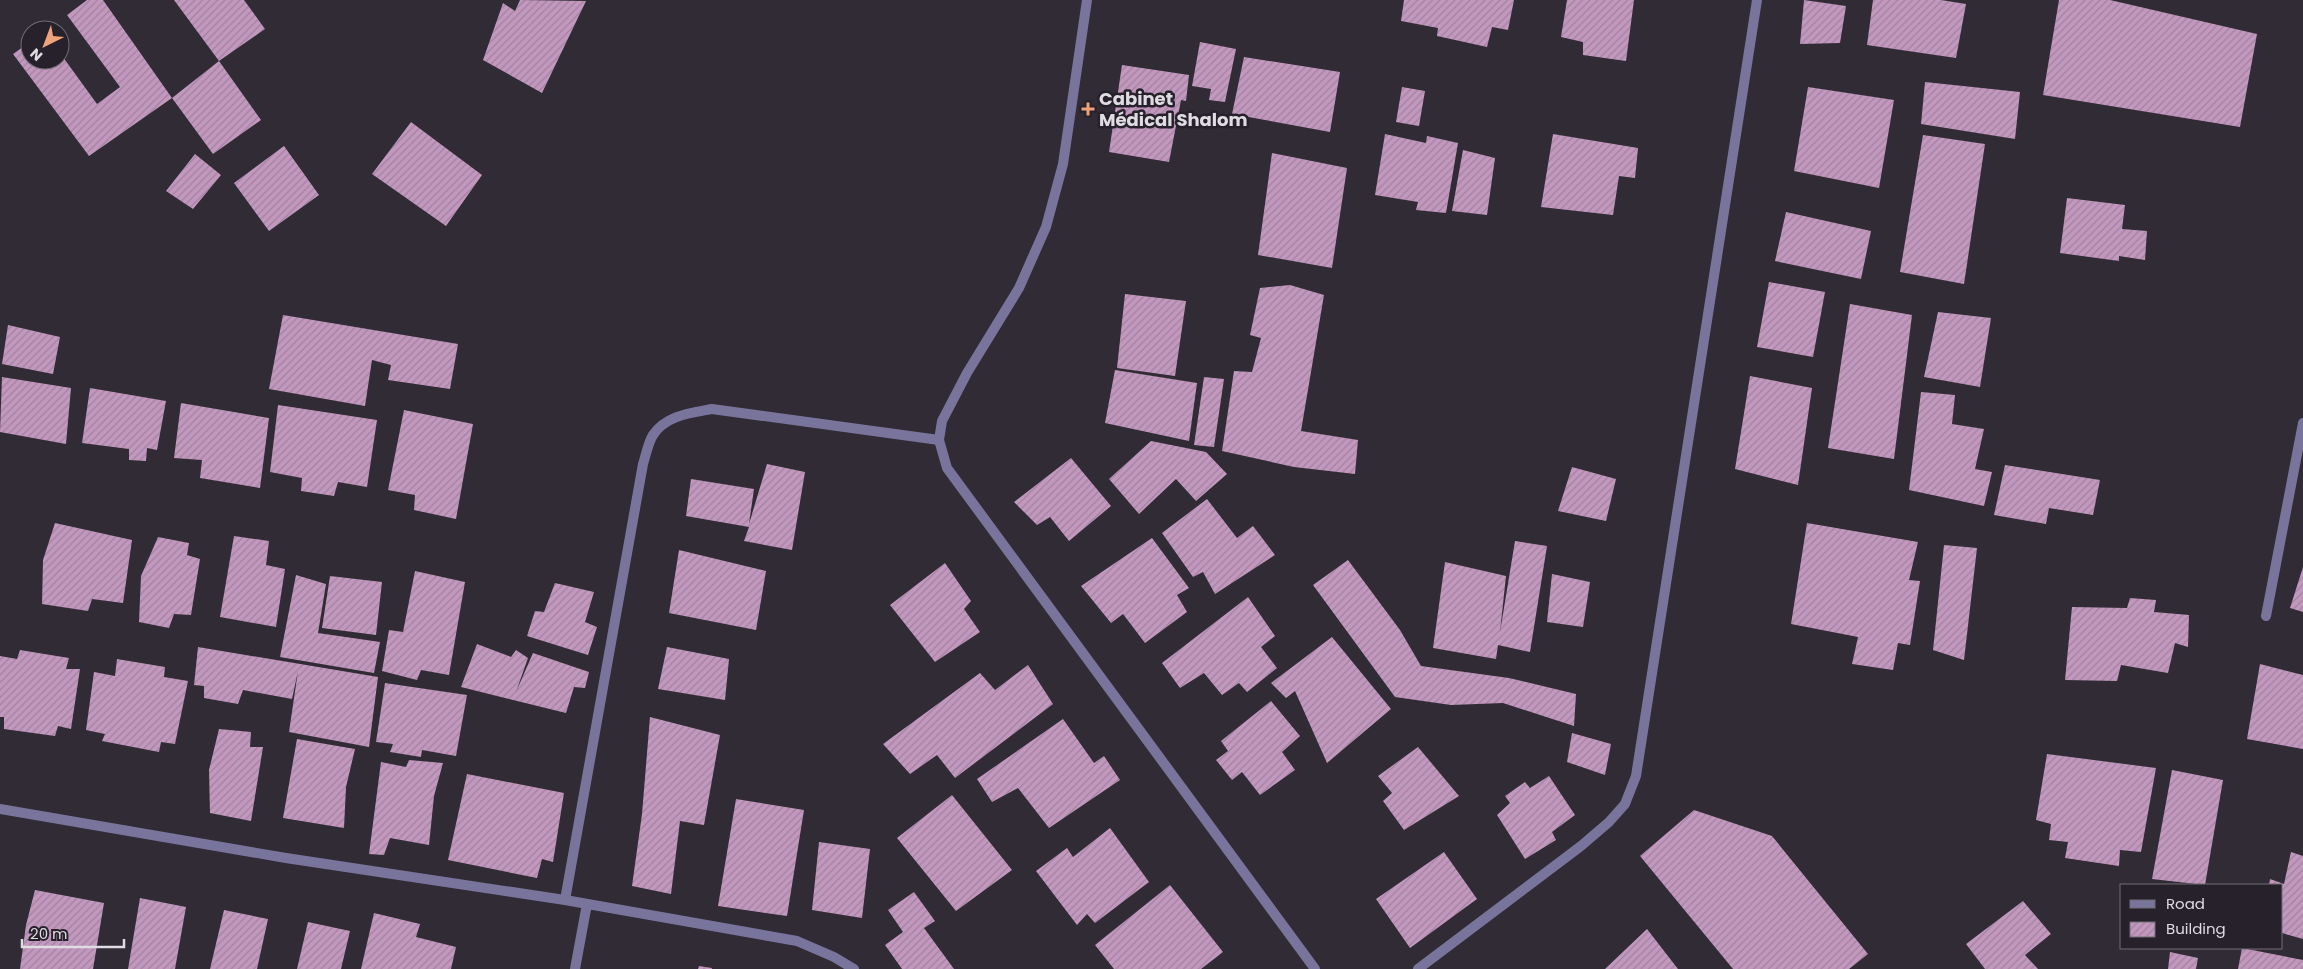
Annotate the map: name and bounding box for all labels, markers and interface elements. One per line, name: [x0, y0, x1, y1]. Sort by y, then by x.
north arrow: [20, 20, 70, 70]
text: N: [26, 44, 47, 66]
place label: Cabinet Médical Shalom: [1099, 86, 1248, 132]
marker: Cabinet Médical Shalom: [1081, 102, 1095, 116]
legend: [2120, 884, 2283, 949]
text: Road: [2166, 893, 2205, 914]
scale bar: [22, 916, 125, 948]
text: Building: [2166, 918, 2226, 939]
text: 20 m: [30, 923, 68, 944]

